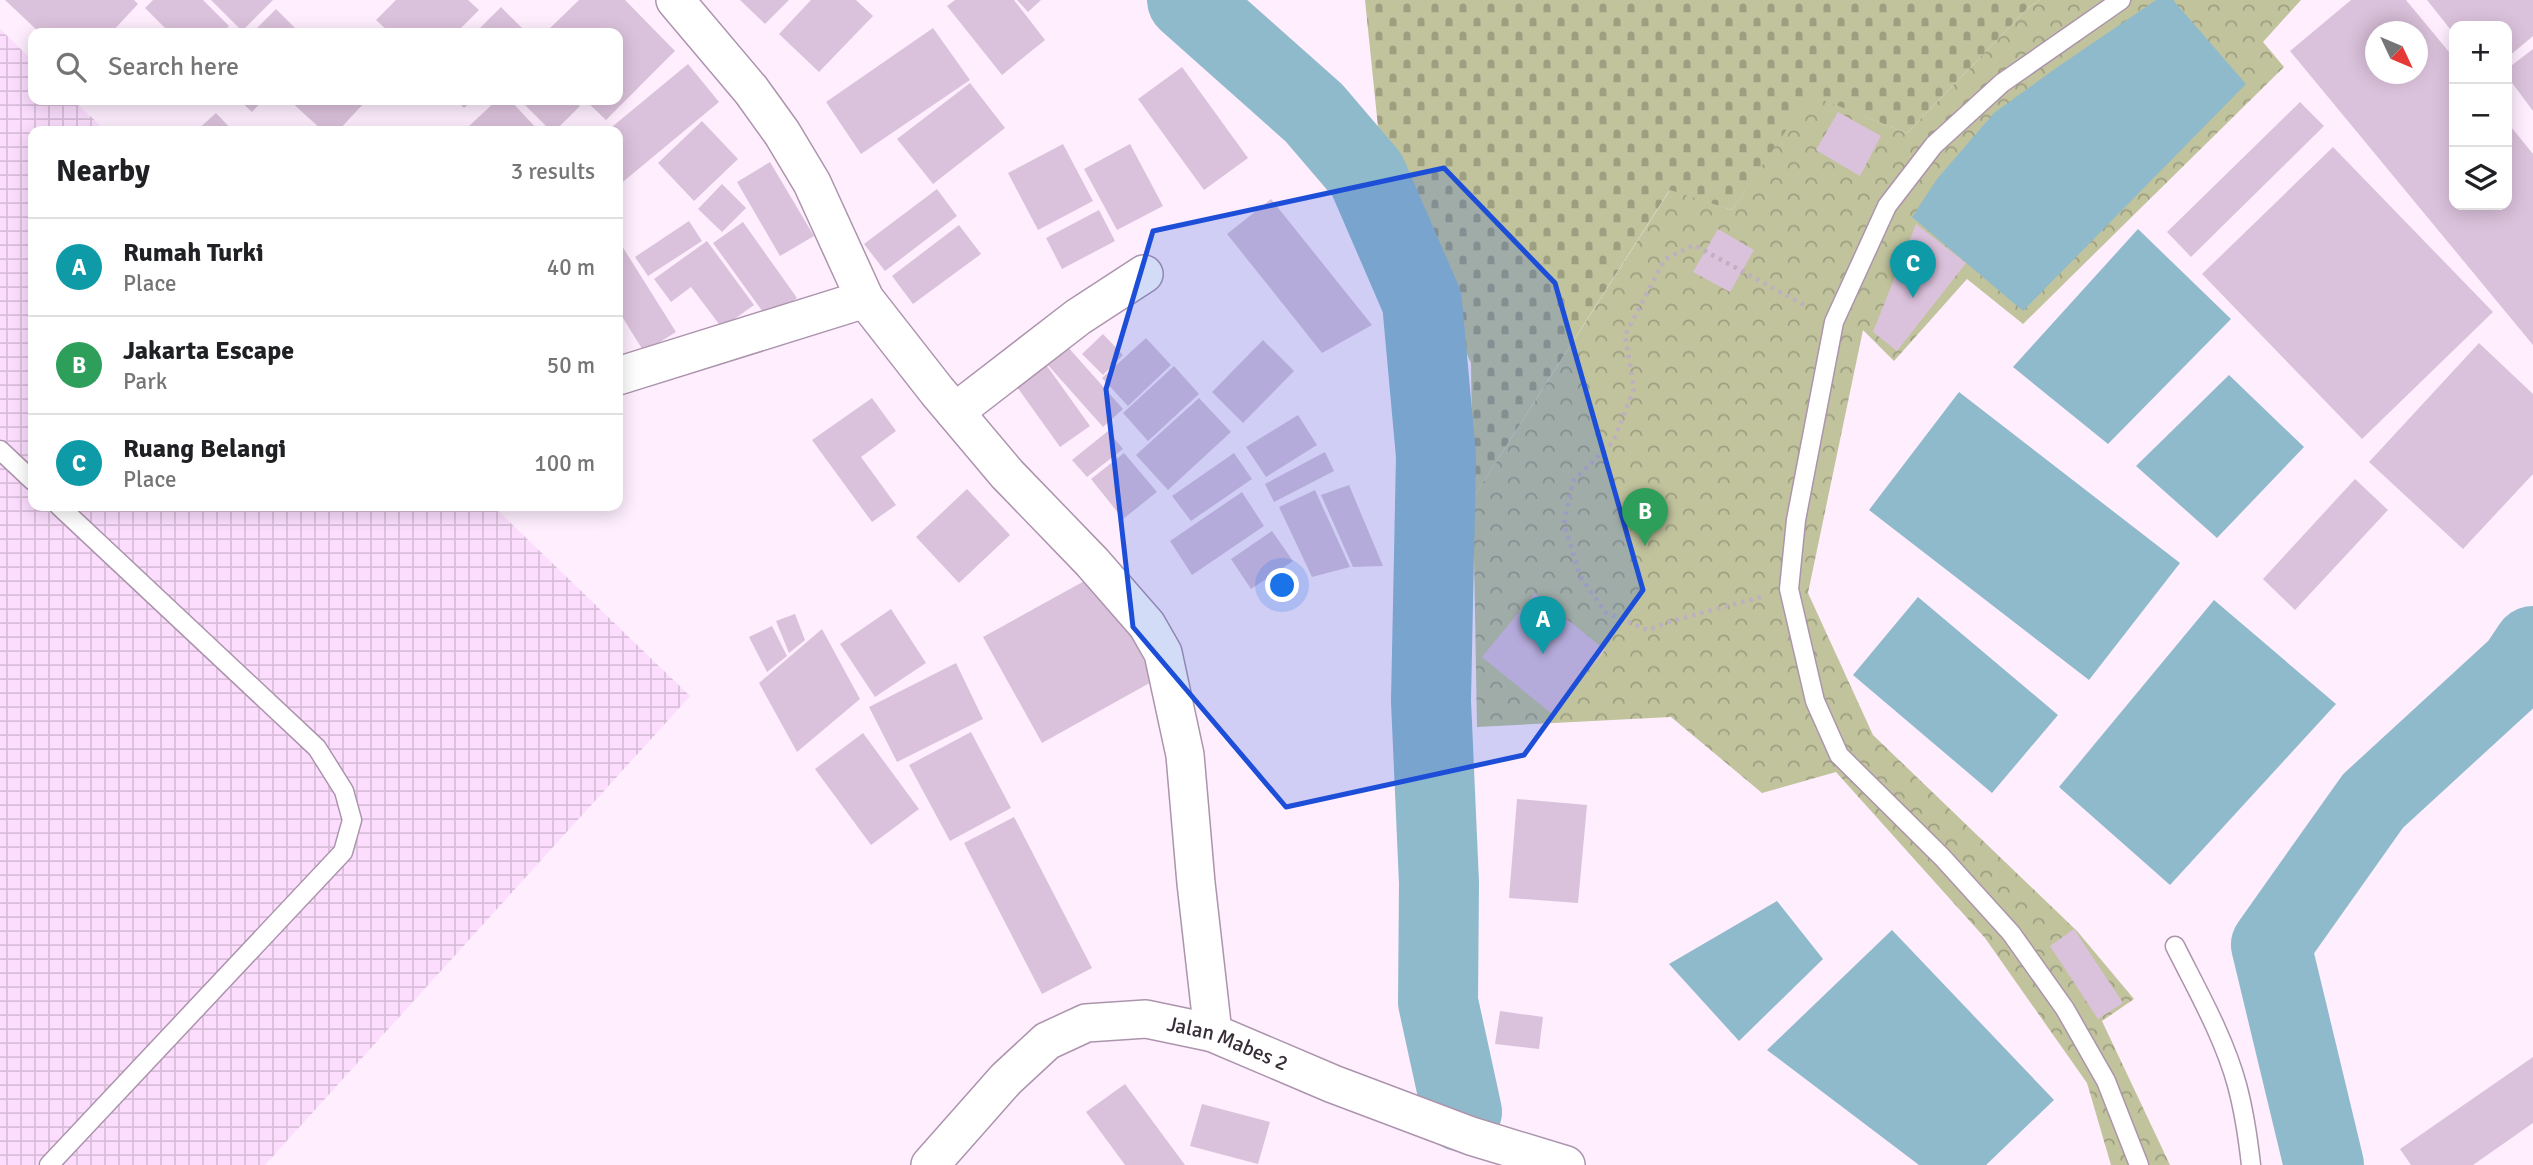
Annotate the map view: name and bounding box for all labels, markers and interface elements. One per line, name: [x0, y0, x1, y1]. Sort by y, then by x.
north arrow: [2365, 21, 2428, 84]
map controls: [2449, 21, 2512, 210]
button: +: [2449, 21, 2512, 84]
search box: [28, 28, 623, 105]
icon: search: [52, 48, 90, 86]
text: Search here: [108, 51, 239, 83]
button: −: [2449, 84, 2512, 147]
button: layers: [2449, 147, 2512, 210]
text: Nearby: [56, 153, 150, 190]
text: 3 results: [511, 157, 595, 186]
text: Rumah Turki: [123, 237, 264, 269]
pin: C: [1890, 240, 1936, 298]
text: A: [72, 253, 86, 282]
text: 40 m: [547, 253, 595, 282]
text: Place: [123, 269, 177, 298]
text: Jakarta Escape: [123, 335, 294, 367]
text: B: [72, 351, 86, 380]
text: 50 m: [547, 351, 595, 380]
text: Park: [123, 367, 167, 396]
text: Ruang Belangi: [123, 433, 286, 465]
text: C: [72, 449, 86, 478]
text: 100 m: [534, 449, 595, 478]
text: Place: [123, 465, 177, 494]
pin: B: [1622, 488, 1668, 546]
your location: [1265, 568, 1299, 602]
pin: A: [1520, 596, 1566, 654]
street label: Jalan Mabes 2: [1165, 1011, 1292, 1076]

